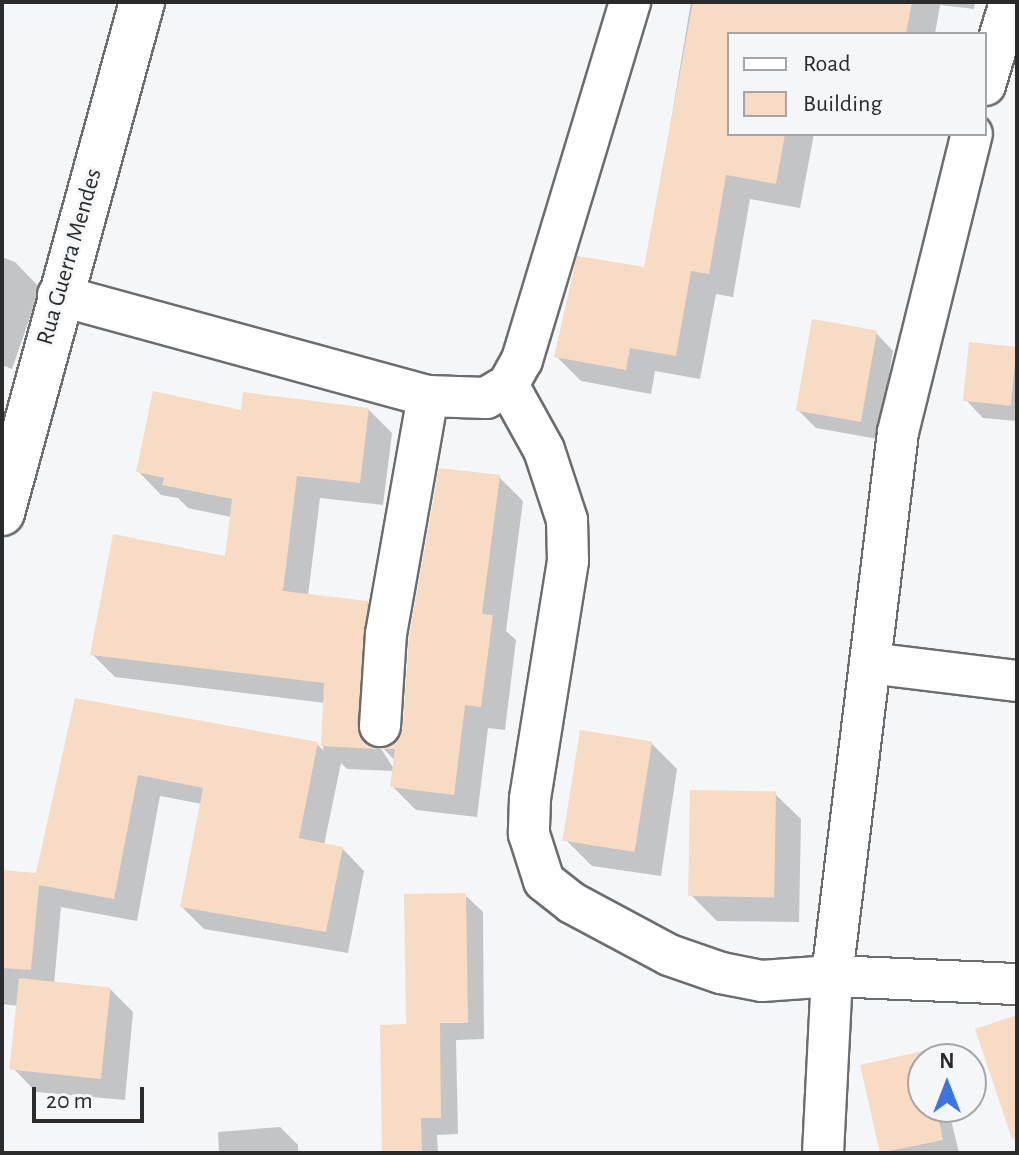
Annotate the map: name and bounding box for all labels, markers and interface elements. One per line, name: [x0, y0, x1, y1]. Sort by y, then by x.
legend: [727, 32, 987, 136]
text: Road: [803, 52, 851, 76]
text: Building: [803, 92, 882, 116]
street label: Rua Guerra Mendes: [31, 166, 109, 348]
north arrow: [907, 1043, 987, 1123]
text: N: [939, 1050, 955, 1072]
scale bar: [36, 1071, 148, 1121]
text: 20 m: [46, 1089, 93, 1113]

